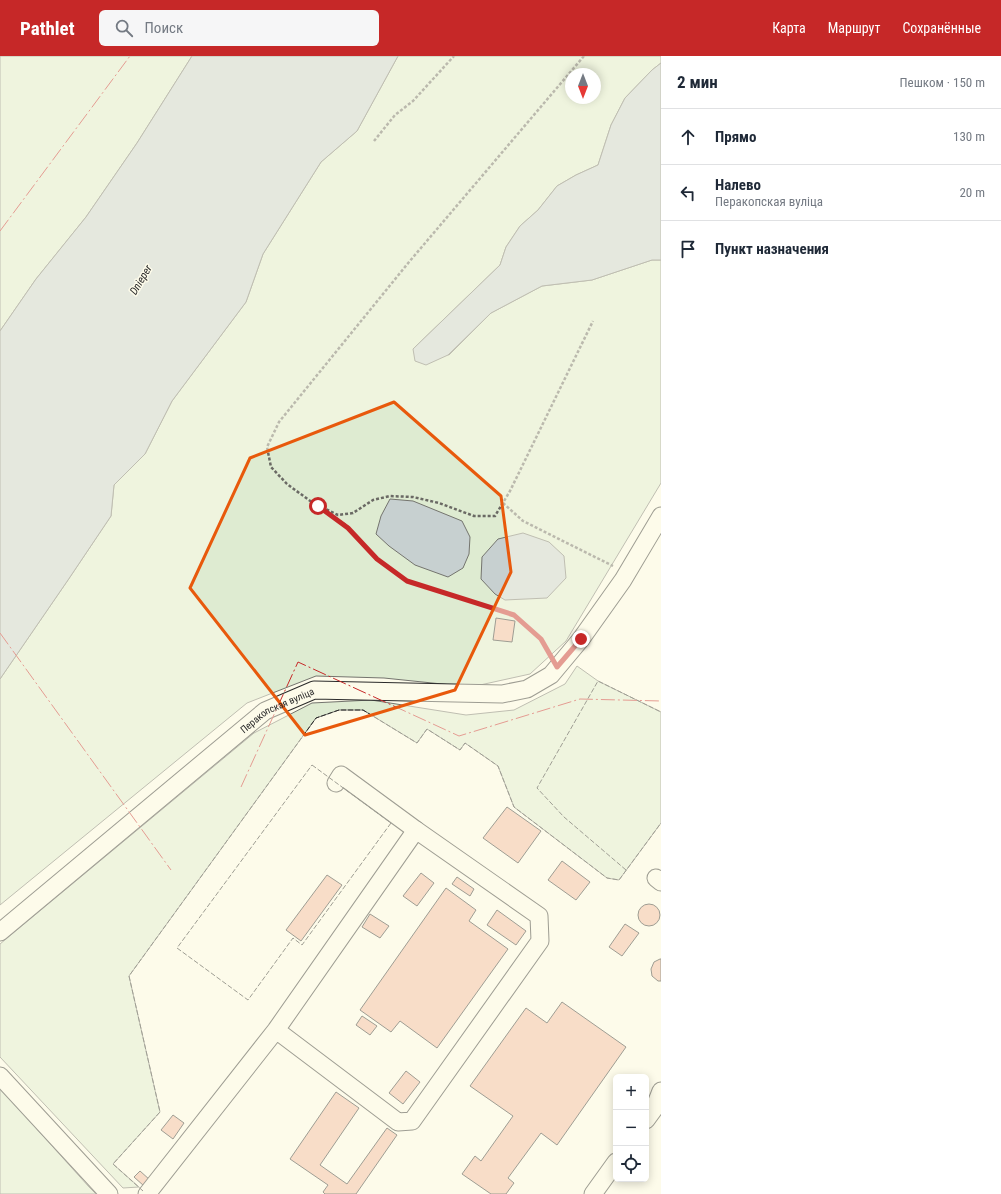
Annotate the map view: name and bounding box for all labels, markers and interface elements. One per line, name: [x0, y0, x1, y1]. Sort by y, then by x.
search box: [99, 10, 379, 46]
text: Pathlet: [20, 17, 75, 40]
icon: search: [113, 17, 135, 39]
text: Поиск: [145, 19, 183, 37]
text: Карта: [772, 20, 806, 36]
text: Маршрут: [828, 20, 880, 36]
text: Сохранённые: [902, 20, 981, 36]
north arrow: [565, 68, 601, 104]
text: 2 мин: [677, 72, 718, 92]
text: Пешком · 150 m: [899, 75, 985, 90]
icon: ahead: [677, 126, 699, 148]
text: Прямо: [715, 128, 756, 146]
text: 130 m: [953, 129, 985, 144]
text: Налево: [715, 176, 761, 194]
icon: left: [677, 182, 699, 204]
text: 20 m: [959, 185, 985, 200]
text: Перакопская вуліца: [715, 194, 823, 209]
icon: arrive: [677, 238, 699, 260]
text: Пункт назначения: [715, 240, 829, 258]
water label: Dnieper: [127, 262, 155, 297]
route start: [309, 497, 327, 515]
route end: [572, 630, 590, 648]
street label: Перакопская вуліца: [238, 685, 316, 735]
map controls: [613, 1074, 649, 1182]
button: +: [613, 1074, 649, 1110]
button: −: [613, 1110, 649, 1146]
button: locate: [613, 1146, 649, 1182]

